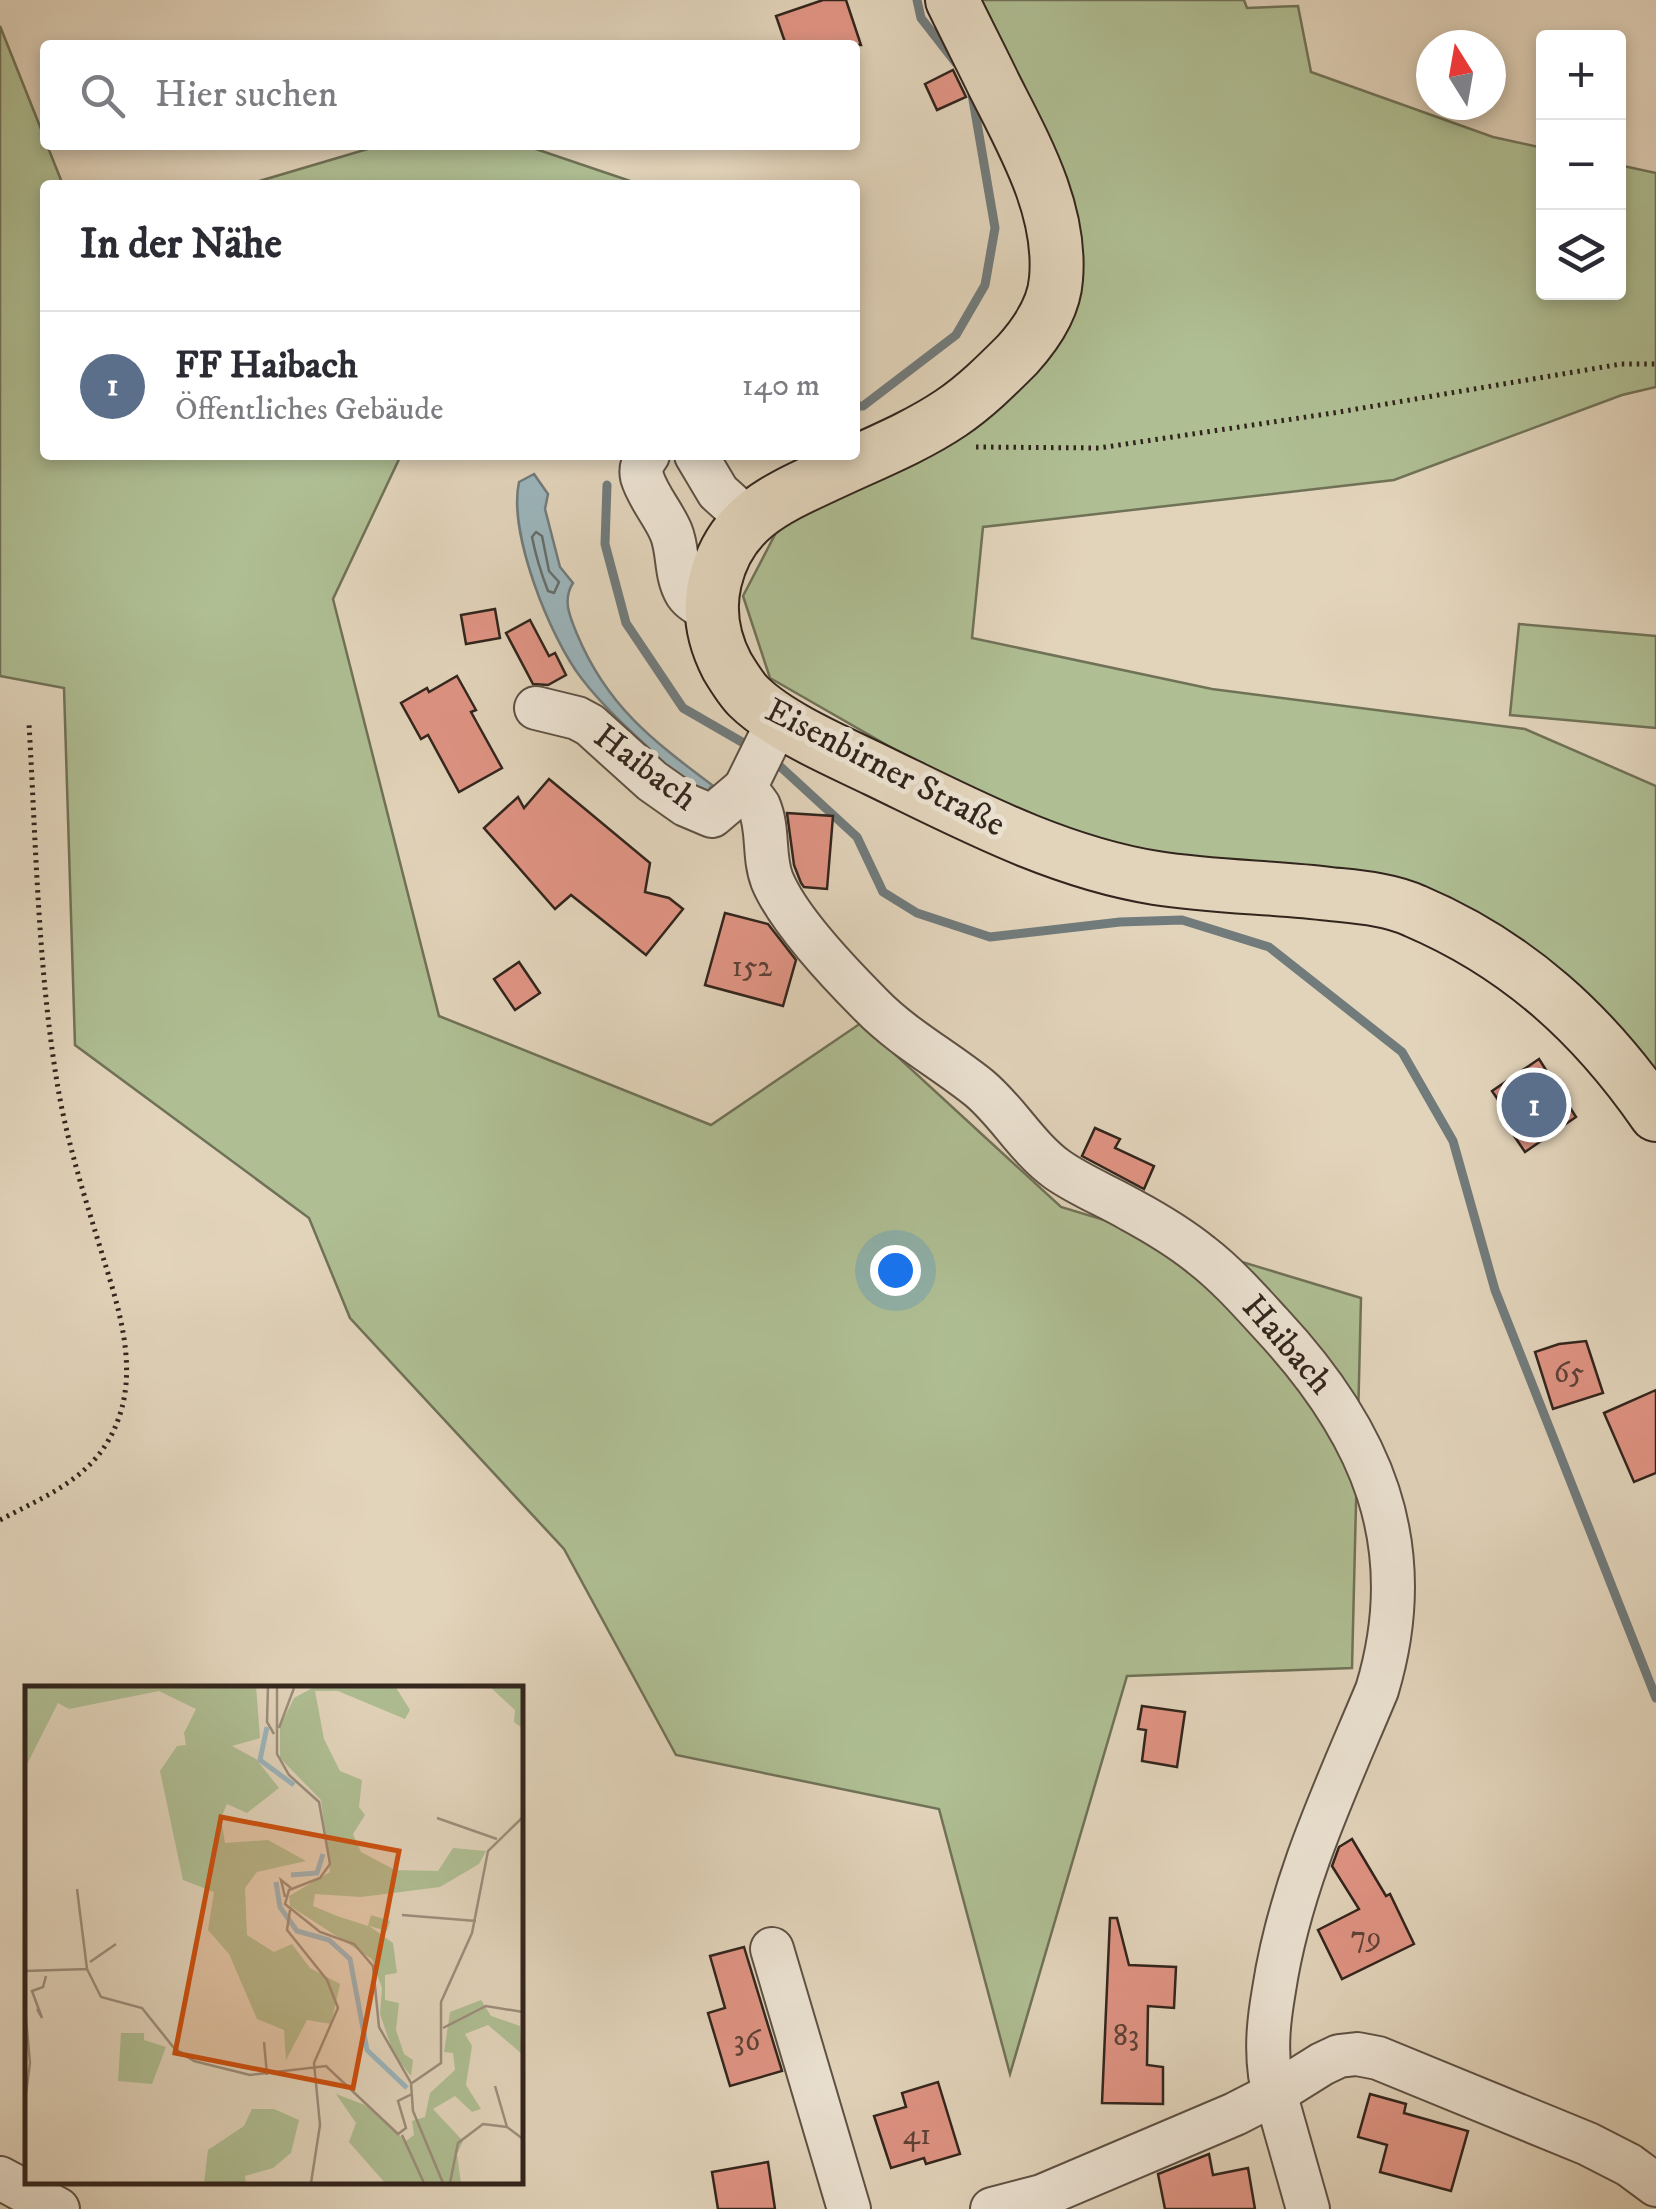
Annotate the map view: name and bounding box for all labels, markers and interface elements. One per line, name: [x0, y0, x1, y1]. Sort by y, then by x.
north arrow: [1416, 30, 1506, 120]
map controls: [1536, 30, 1626, 300]
button: +: [1536, 30, 1626, 120]
search box: [40, 40, 860, 150]
icon: search: [75, 68, 130, 123]
text: Hier suchen: [155, 71, 338, 119]
button: −: [1536, 120, 1626, 210]
button: layers: [1536, 210, 1626, 300]
text: In der Nähe: [80, 219, 282, 271]
text: FF Haibach: [175, 342, 358, 390]
text: 1: [107, 366, 118, 406]
text: 140 m: [742, 366, 820, 406]
text: Öffentliches Gebäude: [175, 390, 444, 430]
street label: Eisenbirner Straße: [758, 689, 1012, 847]
street label: Haibach: [585, 715, 705, 821]
house number: 152: [732, 949, 772, 986]
pin: 1: [1502, 1068, 1566, 1142]
your location: [870, 1245, 921, 1296]
street label: Haibach: [1232, 1286, 1342, 1404]
house number: 65: [1554, 1355, 1584, 1392]
inset map: [25, 1686, 522, 2184]
house number: 79: [1351, 1919, 1381, 1956]
house number: 83: [1113, 2018, 1139, 2055]
house number: 36: [734, 2023, 762, 2060]
house number: 41: [903, 2117, 931, 2154]

